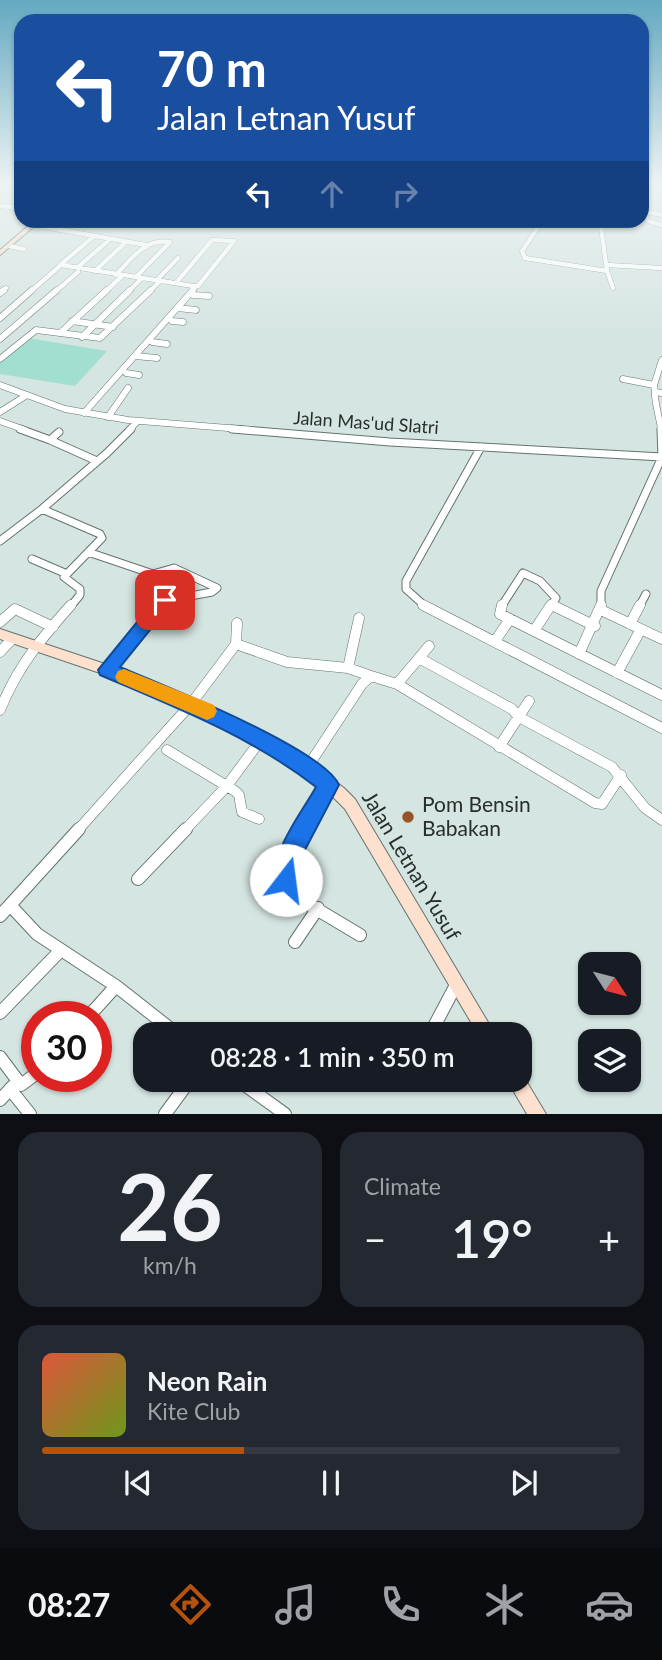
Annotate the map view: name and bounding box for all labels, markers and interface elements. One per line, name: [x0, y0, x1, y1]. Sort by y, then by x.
text: 70 m: [157, 39, 267, 97]
icon: left: [42, 42, 133, 133]
text: Jalan Letnan Yusuf: [157, 98, 415, 137]
icon: left: [240, 175, 278, 213]
icon: ahead: [313, 175, 351, 213]
icon: right: [386, 175, 424, 213]
street label: Jalan Mas'ud Slatri: [293, 406, 439, 438]
pin: [135, 570, 195, 630]
icon: arrive: [146, 581, 184, 619]
street label: Jalan Letnan Yusuf: [358, 786, 467, 945]
place label: Pom Bensin Babakan: [422, 791, 531, 840]
marker: Pom Bensin Babakan: [400, 809, 416, 825]
position arrow: [249, 843, 323, 917]
north arrow: [578, 952, 640, 1015]
map controls: [578, 952, 641, 1092]
speed limit sign: 30: [21, 1001, 112, 1092]
button: layers: [578, 1029, 641, 1092]
text: 08:28 · 1 min · 350 m: [210, 1041, 455, 1073]
text: 26: [117, 1151, 223, 1260]
text: Climate: [364, 1172, 441, 1200]
text: 19°: [451, 1207, 533, 1269]
text: −: [364, 1216, 386, 1262]
text: +: [598, 1216, 620, 1262]
text: km/h: [143, 1251, 197, 1279]
text: Neon Rain: [147, 1365, 267, 1397]
text: Kite Club: [147, 1397, 240, 1425]
icon: previous: [119, 1464, 157, 1502]
icon: pause: [312, 1464, 350, 1502]
icon: next: [505, 1464, 543, 1502]
icon: directions: [166, 1580, 215, 1629]
icon: music: [271, 1580, 320, 1629]
icon: phone: [376, 1580, 425, 1629]
icon: climate: [480, 1580, 529, 1629]
icon: car: [585, 1580, 634, 1629]
text: 08:27: [28, 1585, 110, 1624]

